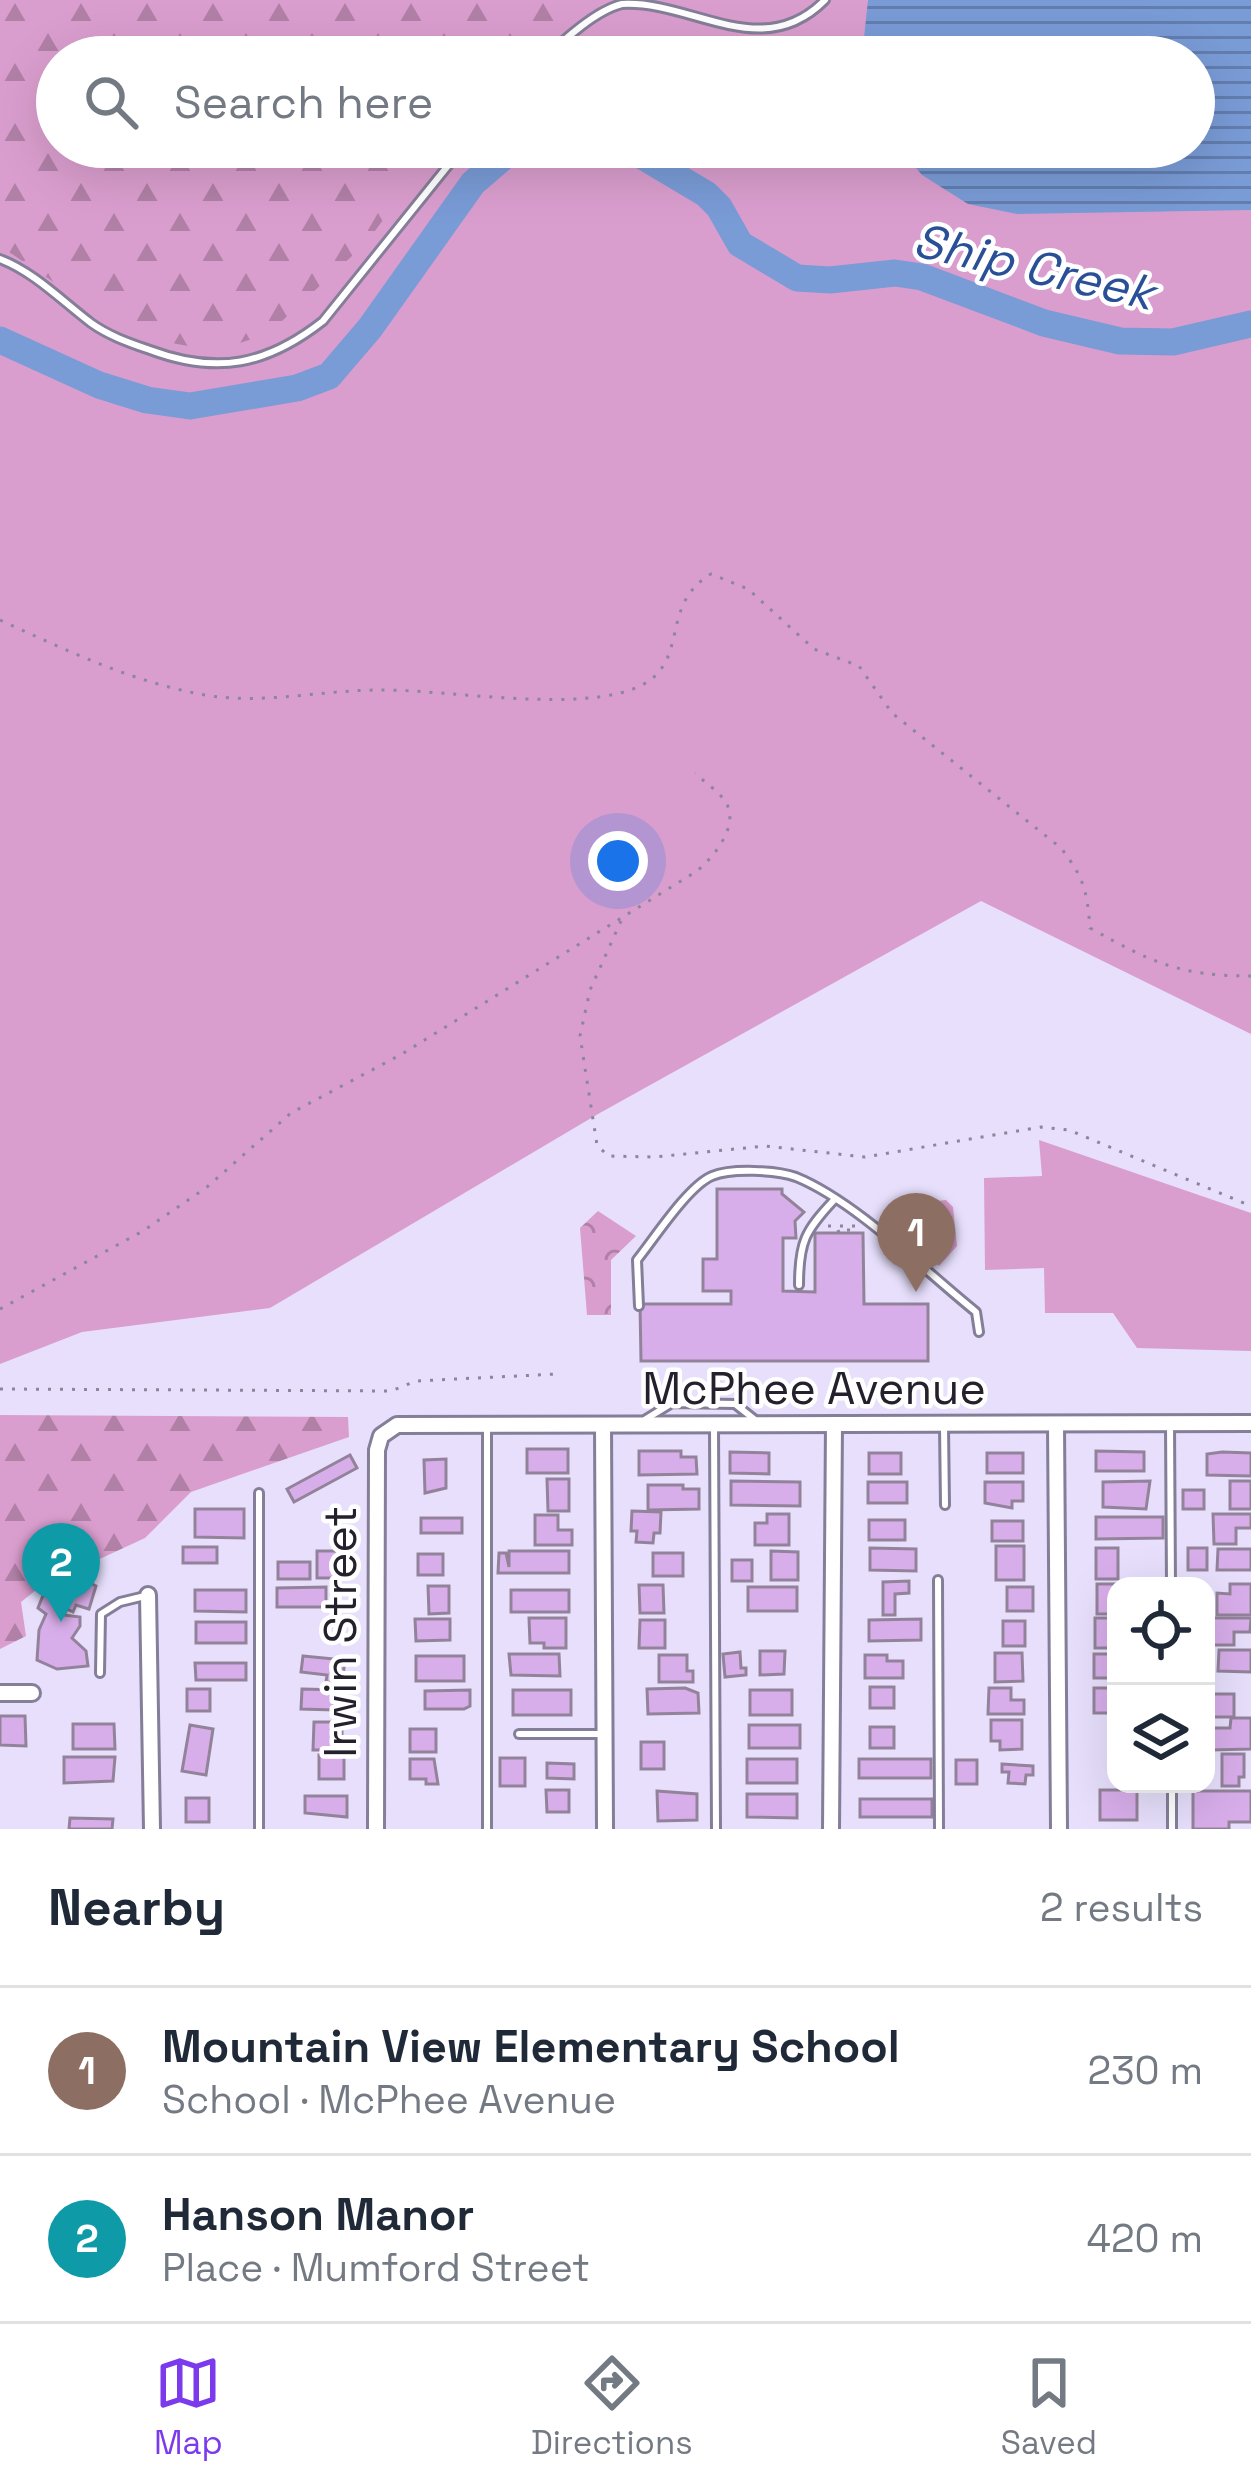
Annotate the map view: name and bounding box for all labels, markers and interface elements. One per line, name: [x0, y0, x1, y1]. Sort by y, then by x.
search box: [36, 36, 1215, 168]
icon: search: [78, 69, 144, 135]
text: Search here: [174, 74, 433, 131]
water label: Ship Creek: [908, 209, 1165, 325]
your location: [588, 831, 648, 891]
pin: 1: [877, 1193, 955, 1292]
street label: McPhee Avenue: [642, 1360, 986, 1417]
street label: Irwin Street: [312, 1506, 369, 1758]
pin: 2: [22, 1523, 100, 1622]
map controls: [1107, 1577, 1215, 1793]
button: locate: [1107, 1577, 1215, 1685]
button: layers: [1107, 1685, 1215, 1793]
text: Nearby: [48, 1875, 225, 1940]
text: 2 results: [1040, 1883, 1203, 1932]
text: Mountain View Elementary School: [162, 2018, 900, 2075]
text: 1: [78, 2046, 96, 2095]
text: 230 m: [1088, 2046, 1203, 2095]
text: School · McPhee Avenue: [162, 2075, 616, 2124]
text: Hanson Manor: [162, 2186, 474, 2243]
text: 2: [75, 2214, 99, 2263]
text: 420 m: [1087, 2214, 1203, 2263]
text: Place · Mumford Street: [162, 2243, 590, 2292]
tab: Map: [154, 2350, 223, 2464]
tab: Directions: [531, 2350, 693, 2464]
tab: Saved: [1001, 2350, 1097, 2464]

